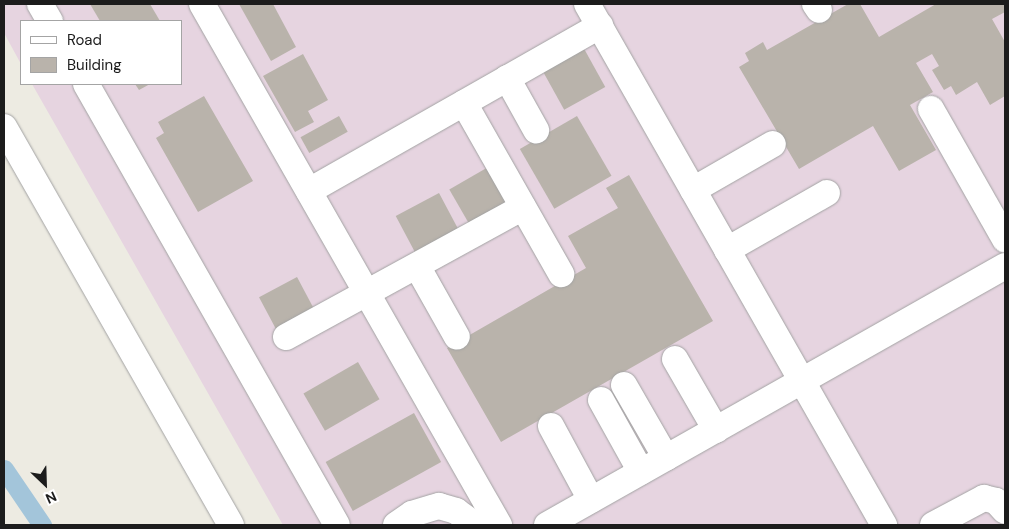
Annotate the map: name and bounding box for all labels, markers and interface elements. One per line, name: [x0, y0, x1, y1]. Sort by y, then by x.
legend: [20, 20, 182, 85]
text: Road: [67, 30, 102, 50]
text: Building: [67, 55, 122, 75]
north arrow: [20, 459, 70, 509]
text: N: [43, 487, 59, 508]

